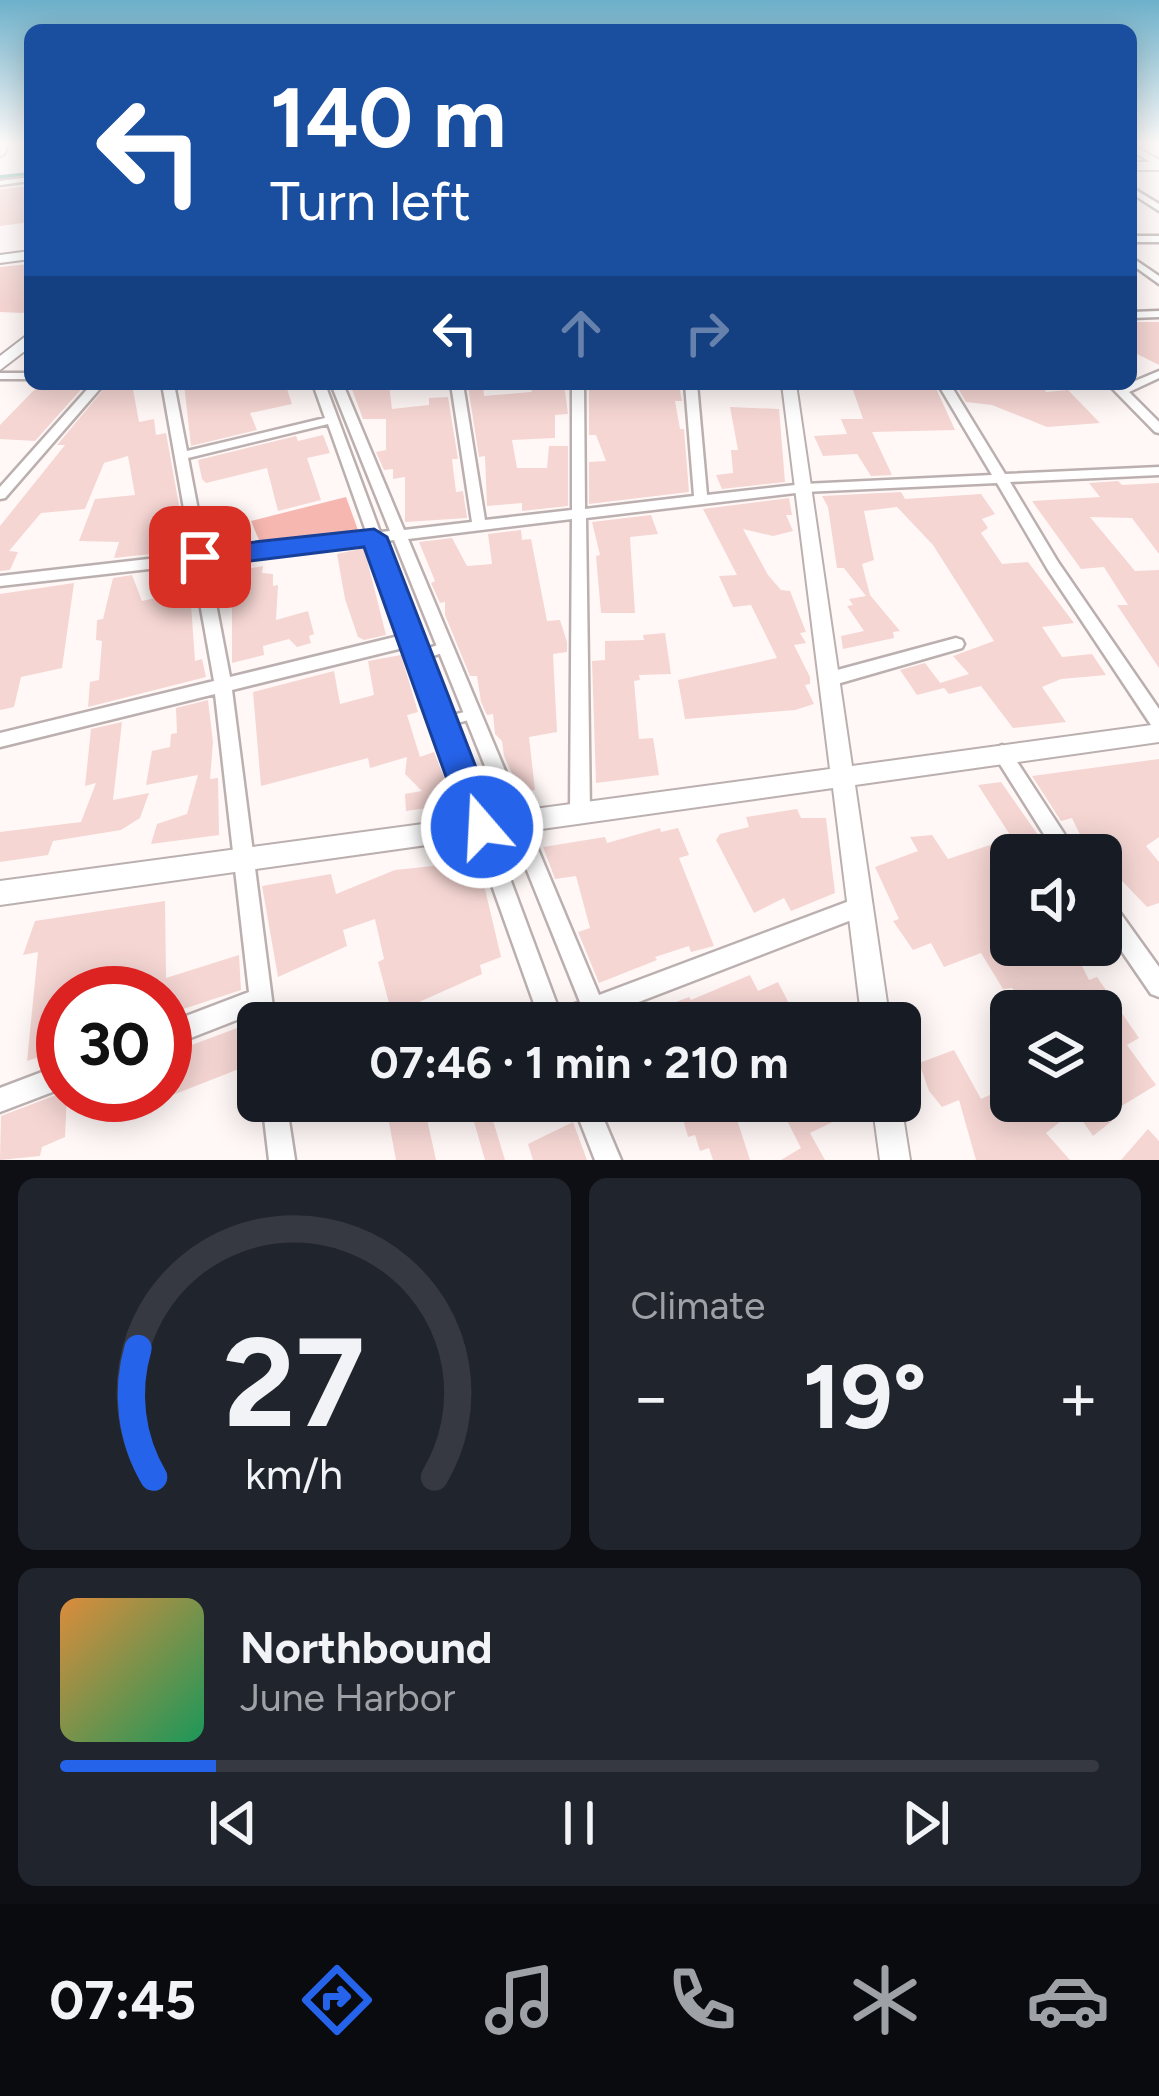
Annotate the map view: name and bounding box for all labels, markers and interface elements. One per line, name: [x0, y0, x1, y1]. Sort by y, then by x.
text: 140 m: [270, 67, 506, 168]
icon: left: [72, 72, 228, 228]
text: Turn left: [270, 169, 471, 234]
icon: left: [422, 300, 488, 366]
icon: ahead: [548, 300, 614, 366]
icon: right: [674, 300, 740, 366]
pin: [149, 506, 251, 608]
icon: arrive: [167, 524, 233, 590]
position arrow: [419, 764, 545, 890]
map controls: [990, 834, 1122, 1122]
button: sound: [990, 834, 1122, 966]
speed limit sign: 30: [36, 966, 192, 1122]
button: layers: [990, 990, 1122, 1122]
text: 07:46 · 1 min · 210 m: [370, 1035, 789, 1089]
text: Climate: [631, 1282, 765, 1329]
text: 27: [223, 1307, 365, 1457]
text: 19°: [803, 1342, 927, 1451]
text: −: [631, 1357, 672, 1437]
text: +: [1058, 1357, 1099, 1437]
text: km/h: [245, 1448, 343, 1500]
text: Northbound: [240, 1620, 493, 1674]
text: June Harbor: [240, 1674, 456, 1721]
icon: previous: [200, 1790, 266, 1856]
icon: pause: [546, 1790, 612, 1856]
icon: next: [893, 1790, 959, 1856]
icon: directions: [295, 1958, 379, 2042]
icon: music: [478, 1958, 562, 2042]
icon: phone: [660, 1958, 744, 2042]
icon: climate: [843, 1958, 927, 2042]
icon: car: [1026, 1958, 1110, 2042]
text: 07:45: [49, 1968, 196, 2033]

